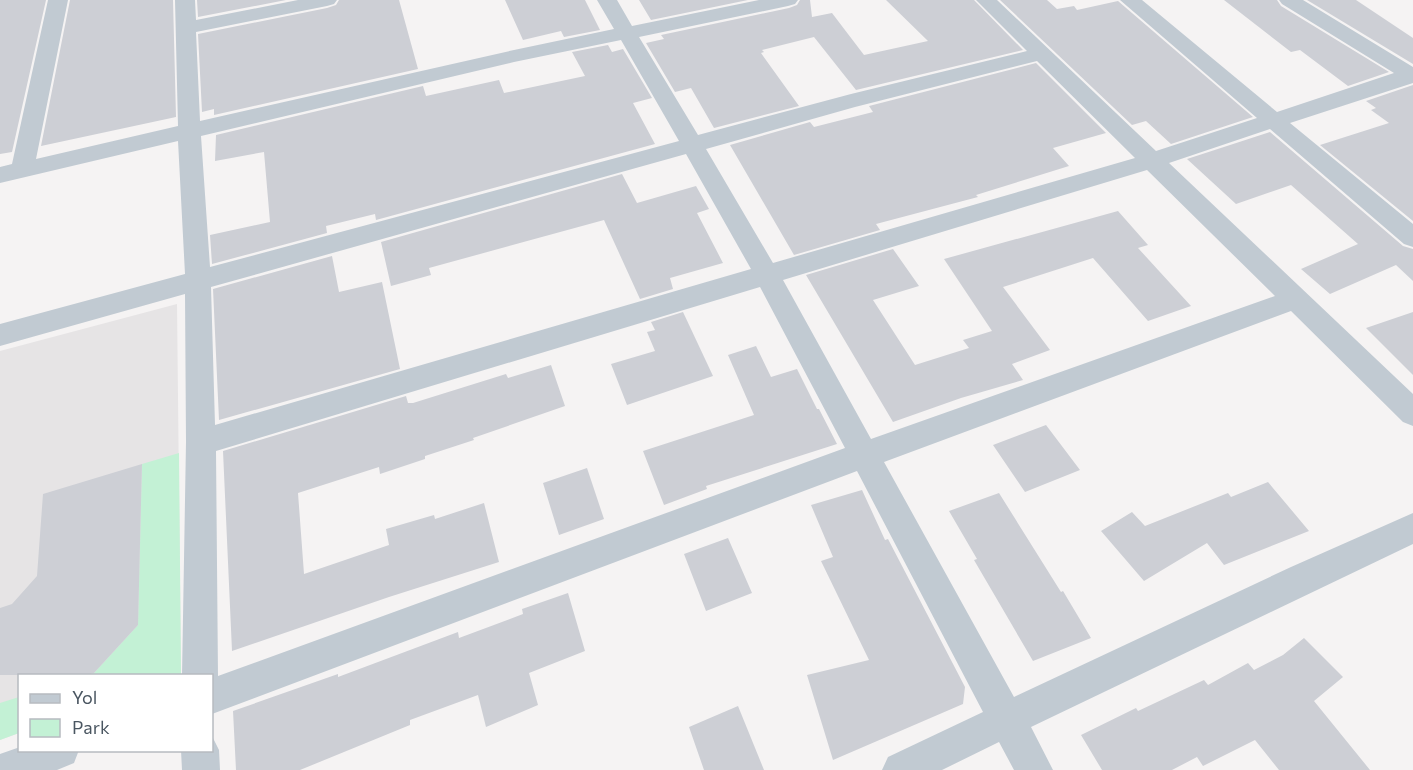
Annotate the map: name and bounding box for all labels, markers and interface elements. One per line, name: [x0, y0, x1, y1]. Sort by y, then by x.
legend: [18, 674, 213, 752]
text: Yol: [72, 686, 97, 708]
text: Park: [72, 716, 110, 738]

